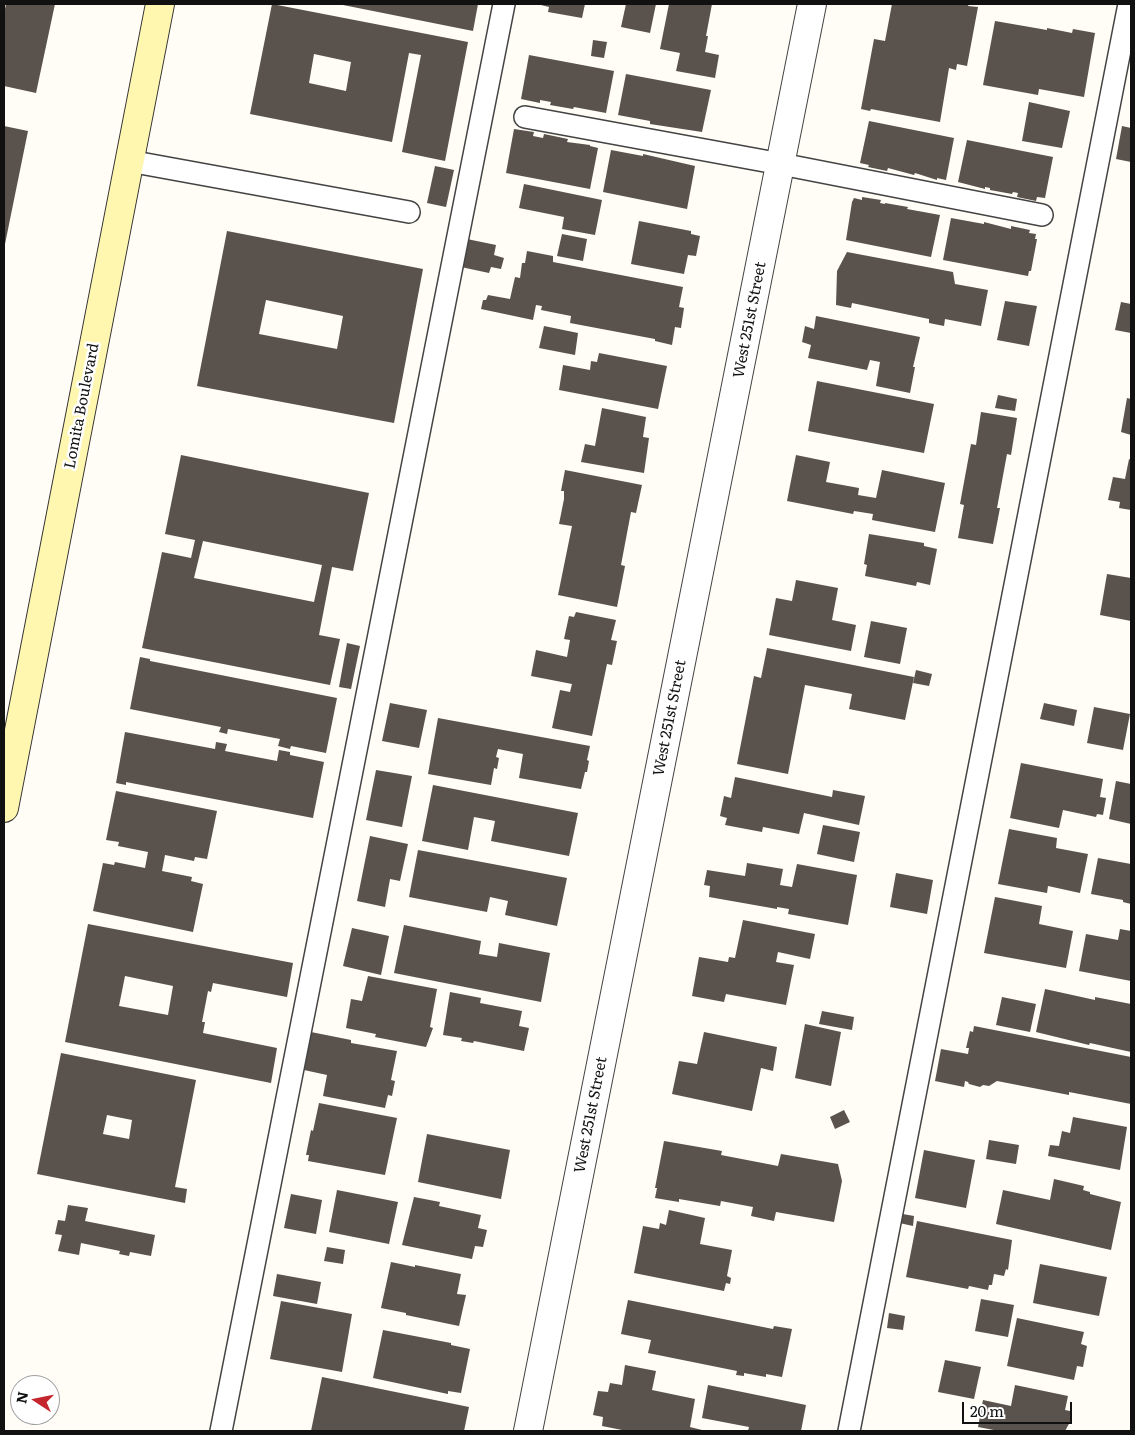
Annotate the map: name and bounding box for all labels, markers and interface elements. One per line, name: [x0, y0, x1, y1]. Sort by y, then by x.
street label: West 251st Street: [730, 260, 770, 380]
street label: Lomita Boulevard: [61, 342, 103, 470]
street label: West 251st Street: [650, 658, 690, 778]
street label: West 251st Street: [571, 1055, 611, 1175]
north arrow: [10, 1375, 60, 1425]
text: N: [10, 1390, 32, 1405]
scale bar: [965, 1392, 1075, 1424]
text: 20 m: [970, 1399, 1004, 1422]

